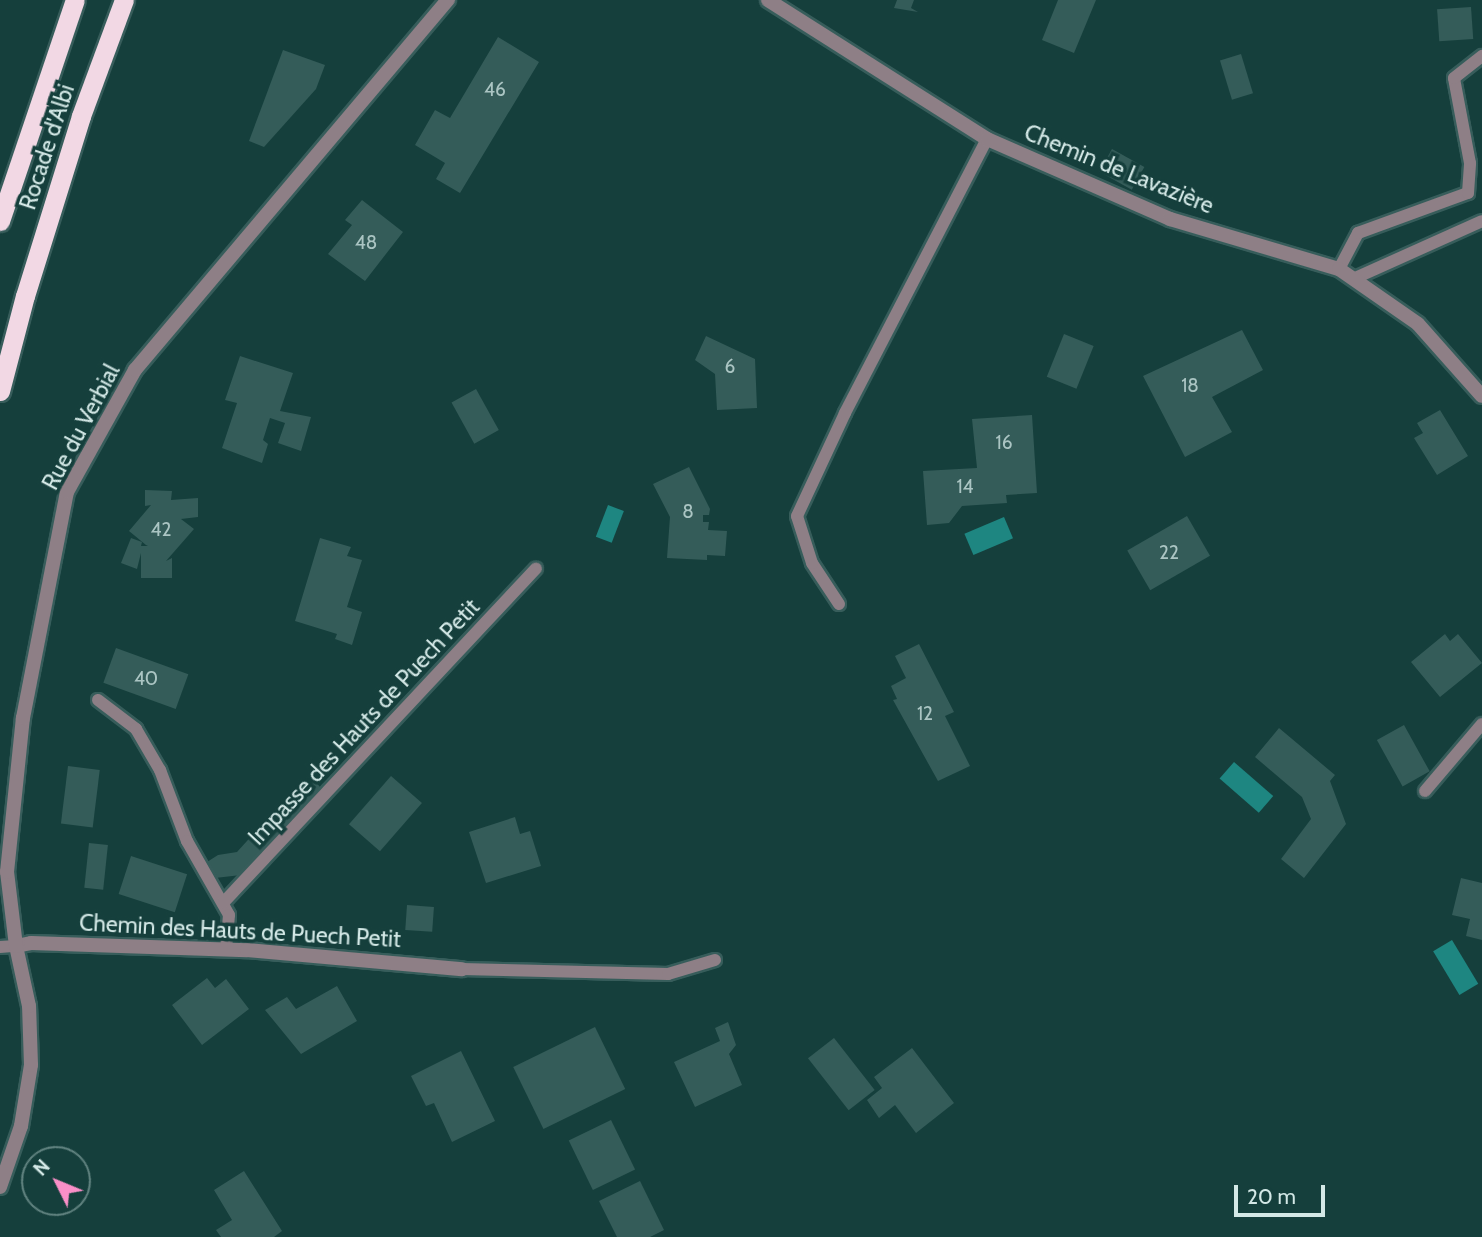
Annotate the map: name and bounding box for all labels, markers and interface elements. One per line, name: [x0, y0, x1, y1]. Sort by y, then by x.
house number: 46: [484, 79, 506, 101]
street label: Rocade d'Albi: [14, 81, 80, 213]
street label: Chemin de Lavazière: [1020, 118, 1218, 220]
house number: 48: [355, 232, 377, 254]
house number: 6: [725, 356, 735, 378]
street label: Rue du Verbial: [36, 359, 126, 495]
house number: 18: [1181, 375, 1199, 397]
house number: 16: [996, 432, 1012, 454]
house number: 14: [956, 476, 974, 498]
house number: 8: [682, 501, 694, 523]
house number: 42: [151, 519, 171, 541]
house number: 22: [1159, 542, 1179, 564]
street label: Impasse des Hauts de Puech Petit: [243, 593, 485, 851]
house number: 40: [134, 668, 158, 690]
house number: 12: [917, 703, 933, 725]
street label: Chemin des Hauts de Puech Petit: [79, 909, 401, 953]
north arrow: [21, 1146, 91, 1216]
text: N: [29, 1155, 55, 1180]
scale bar: [1237, 1170, 1328, 1214]
text: 20 m: [1247, 1184, 1296, 1209]

